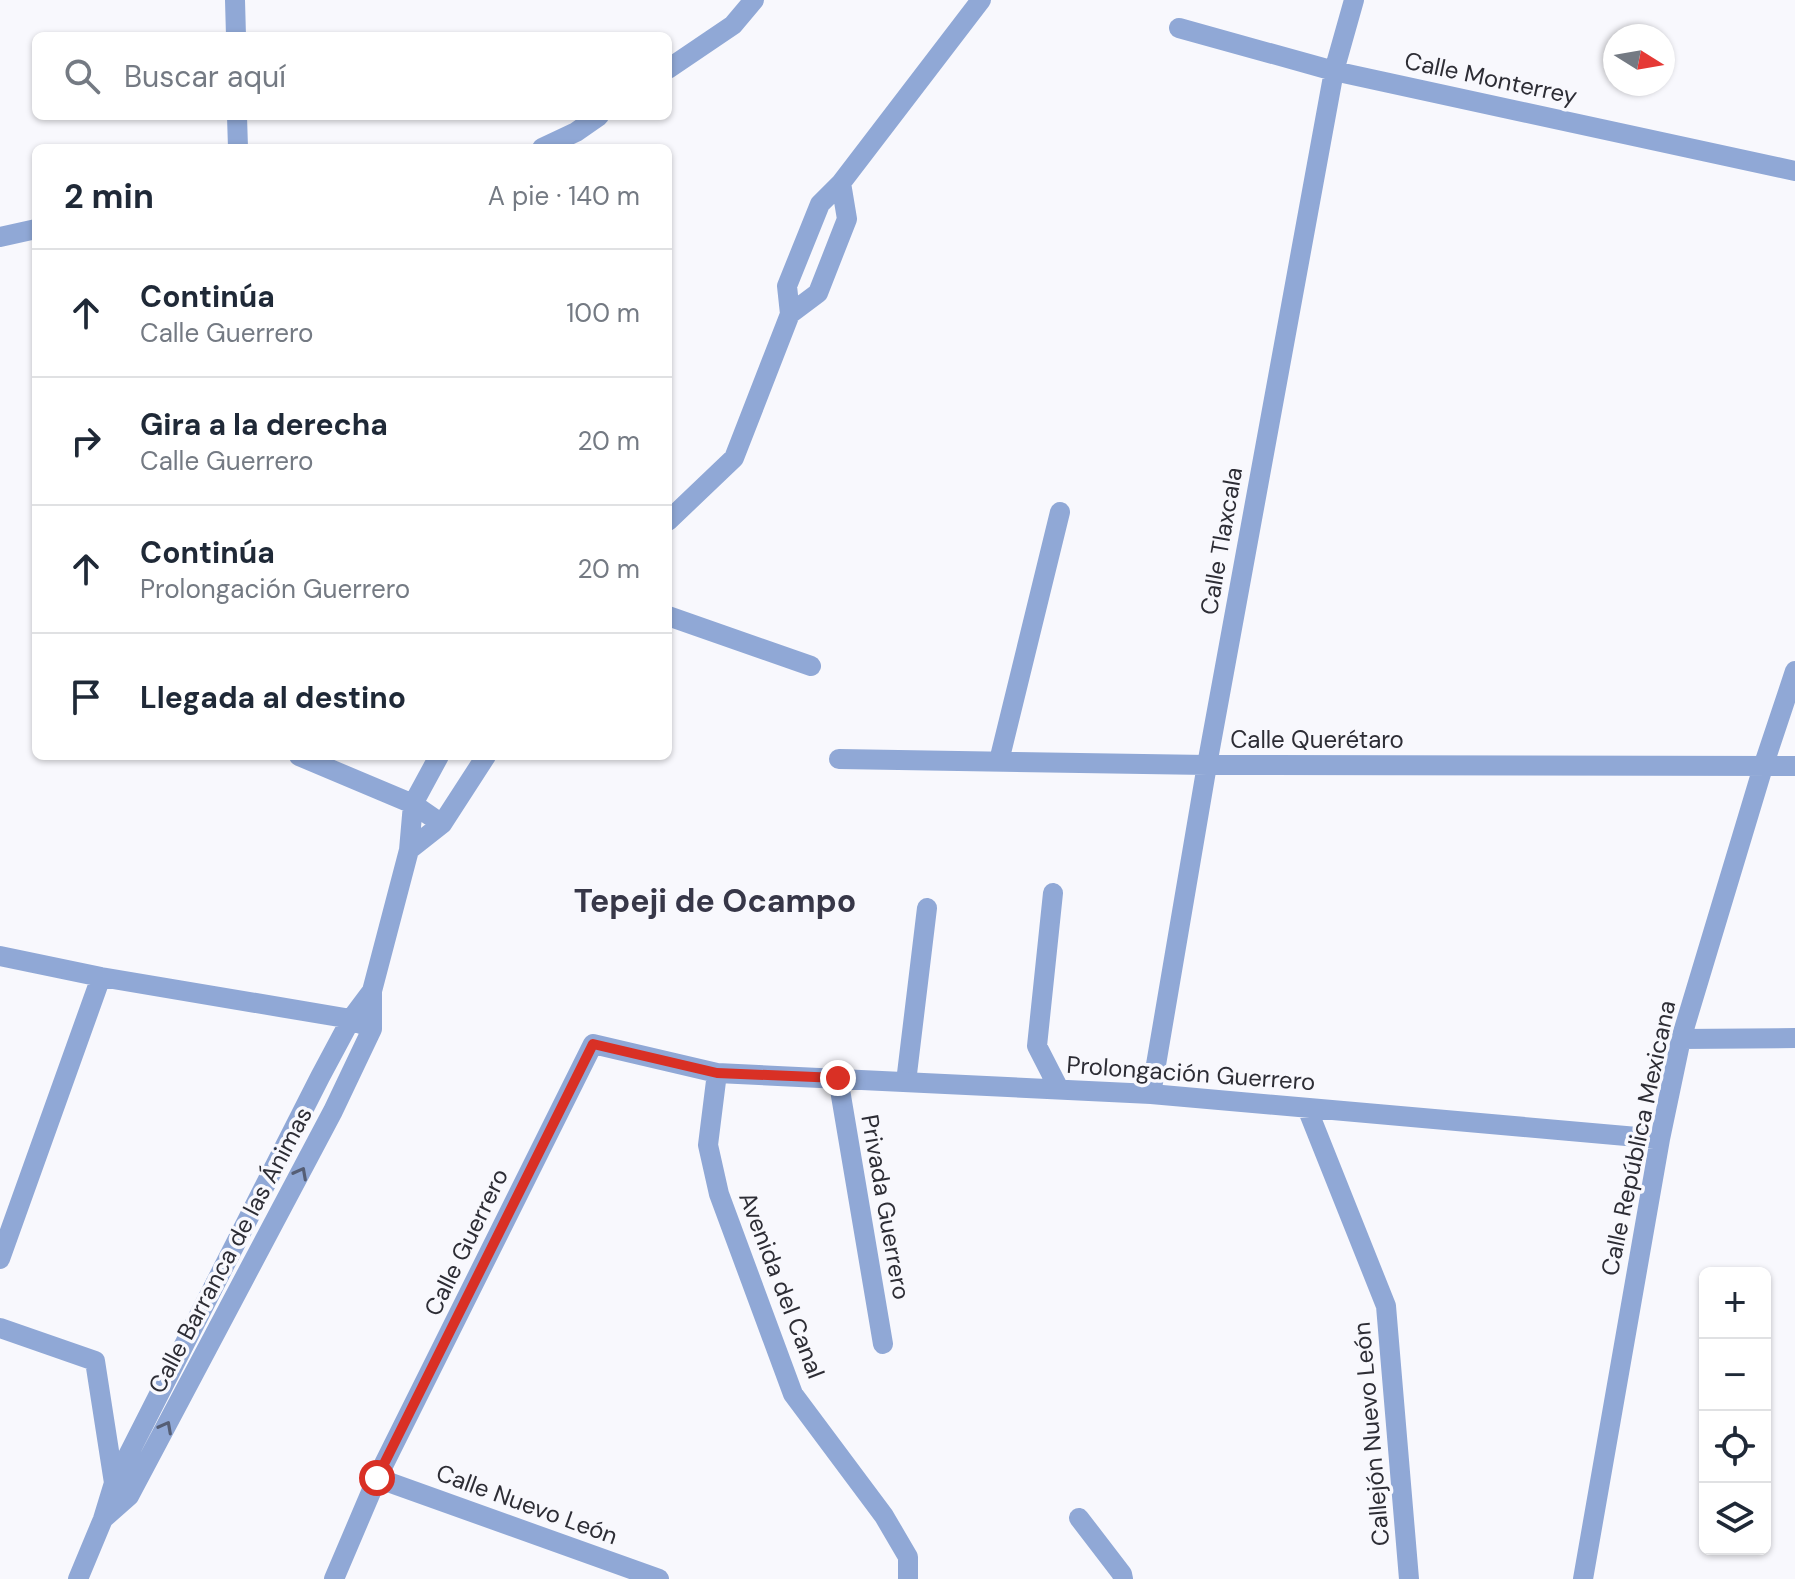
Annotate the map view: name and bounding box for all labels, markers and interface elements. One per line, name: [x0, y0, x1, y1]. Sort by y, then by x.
north arrow: [1603, 24, 1675, 96]
search box: [32, 32, 672, 120]
street label: Calle Monterrey: [1402, 45, 1580, 111]
icon: search: [60, 54, 104, 98]
text: Buscar aquí: [124, 57, 286, 96]
text: 2 min: [64, 174, 154, 219]
text: A pie · 140 m: [488, 179, 640, 213]
text: Continúa: [140, 277, 275, 316]
icon: ahead: [64, 291, 108, 335]
text: 100 m: [566, 296, 640, 330]
text: Calle Guerrero: [140, 316, 314, 350]
text: Gira a la derecha: [140, 405, 388, 444]
icon: right: [64, 419, 108, 463]
text: 20 m: [577, 424, 640, 458]
text: Calle Guerrero: [140, 444, 314, 478]
street label: Calle Tlaxcala: [1193, 465, 1249, 617]
text: Continúa: [140, 533, 275, 572]
icon: ahead: [64, 547, 108, 591]
text: 20 m: [577, 552, 640, 586]
text: Prolongación Guerrero: [140, 572, 410, 606]
icon: arrive: [64, 675, 108, 719]
text: Llegada al destino: [140, 678, 406, 717]
street label: Calle Querétaro: [1230, 724, 1404, 755]
district label: Tepeji de Ocampo: [574, 880, 856, 922]
street label: Calle República Mexicana: [1594, 997, 1682, 1279]
street label: Prolongación Guerrero: [1066, 1049, 1316, 1097]
route end: [820, 1060, 856, 1096]
street label: Calle Barranca de las Ánimas: [141, 1101, 319, 1399]
street label: Privada Guerrero: [854, 1112, 918, 1302]
street label: Calle Guerrero: [417, 1163, 515, 1321]
one-way arrow: [291, 1166, 306, 1181]
street label: Avenida del Canal: [732, 1187, 832, 1383]
map controls: [1699, 1267, 1771, 1555]
button: +: [1699, 1267, 1771, 1339]
street label: Callejón Nuevo León: [1346, 1321, 1396, 1547]
button: −: [1699, 1339, 1771, 1411]
button: locate: [1699, 1411, 1771, 1483]
one-way arrow: [156, 1421, 171, 1435]
street label: Calle Nuevo León: [432, 1457, 622, 1551]
route start: [359, 1460, 395, 1496]
button: layers: [1699, 1483, 1771, 1555]

